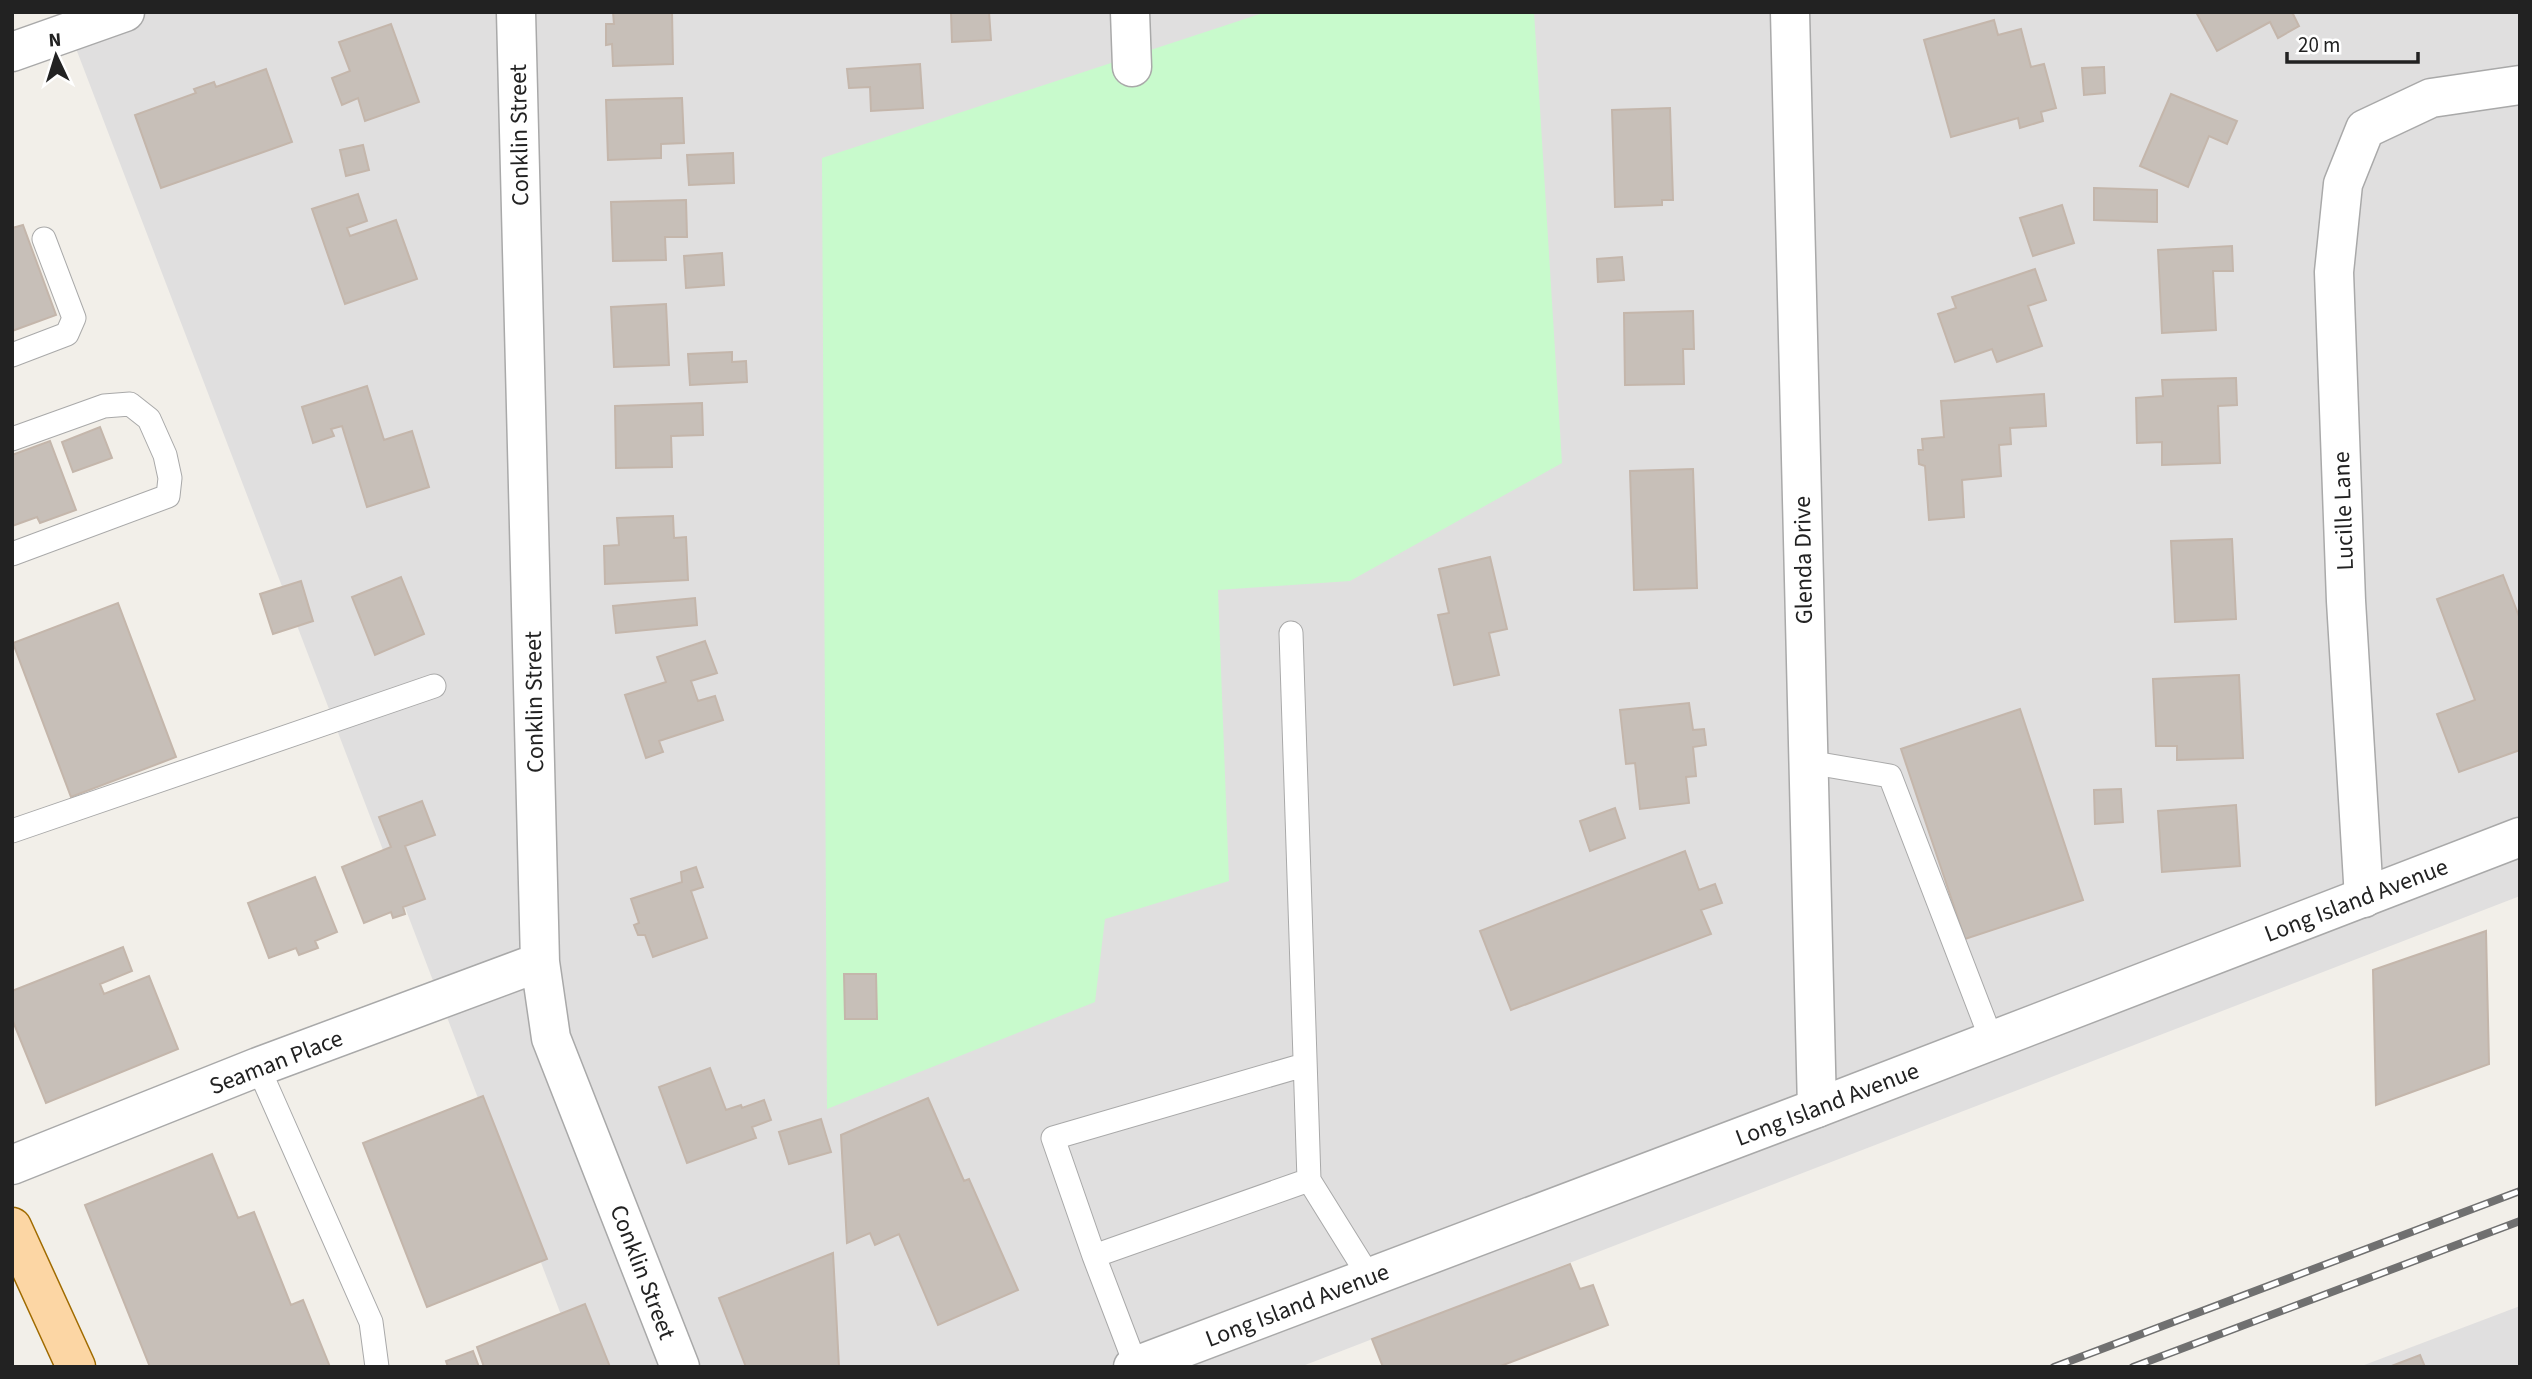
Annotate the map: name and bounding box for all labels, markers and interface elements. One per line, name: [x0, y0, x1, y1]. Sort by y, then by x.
north arrow: [21, 21, 91, 91]
scale bar: [2287, 21, 2418, 65]
text: N: [48, 27, 62, 54]
text: 20 m: [2298, 30, 2340, 60]
street label: Conklin Street: [501, 64, 538, 206]
street label: Lucille Lane: [2324, 451, 2363, 571]
street label: Glenda Drive: [1785, 496, 1822, 624]
street label: Conklin Street: [516, 631, 553, 773]
street label: Long Island Avenue: [2259, 849, 2453, 952]
street label: Seaman Place: [204, 1021, 348, 1104]
street label: Long Island Avenue: [1730, 1053, 1924, 1156]
street label: Conklin Street: [601, 1200, 684, 1345]
street label: Long Island Avenue: [1200, 1254, 1394, 1357]

